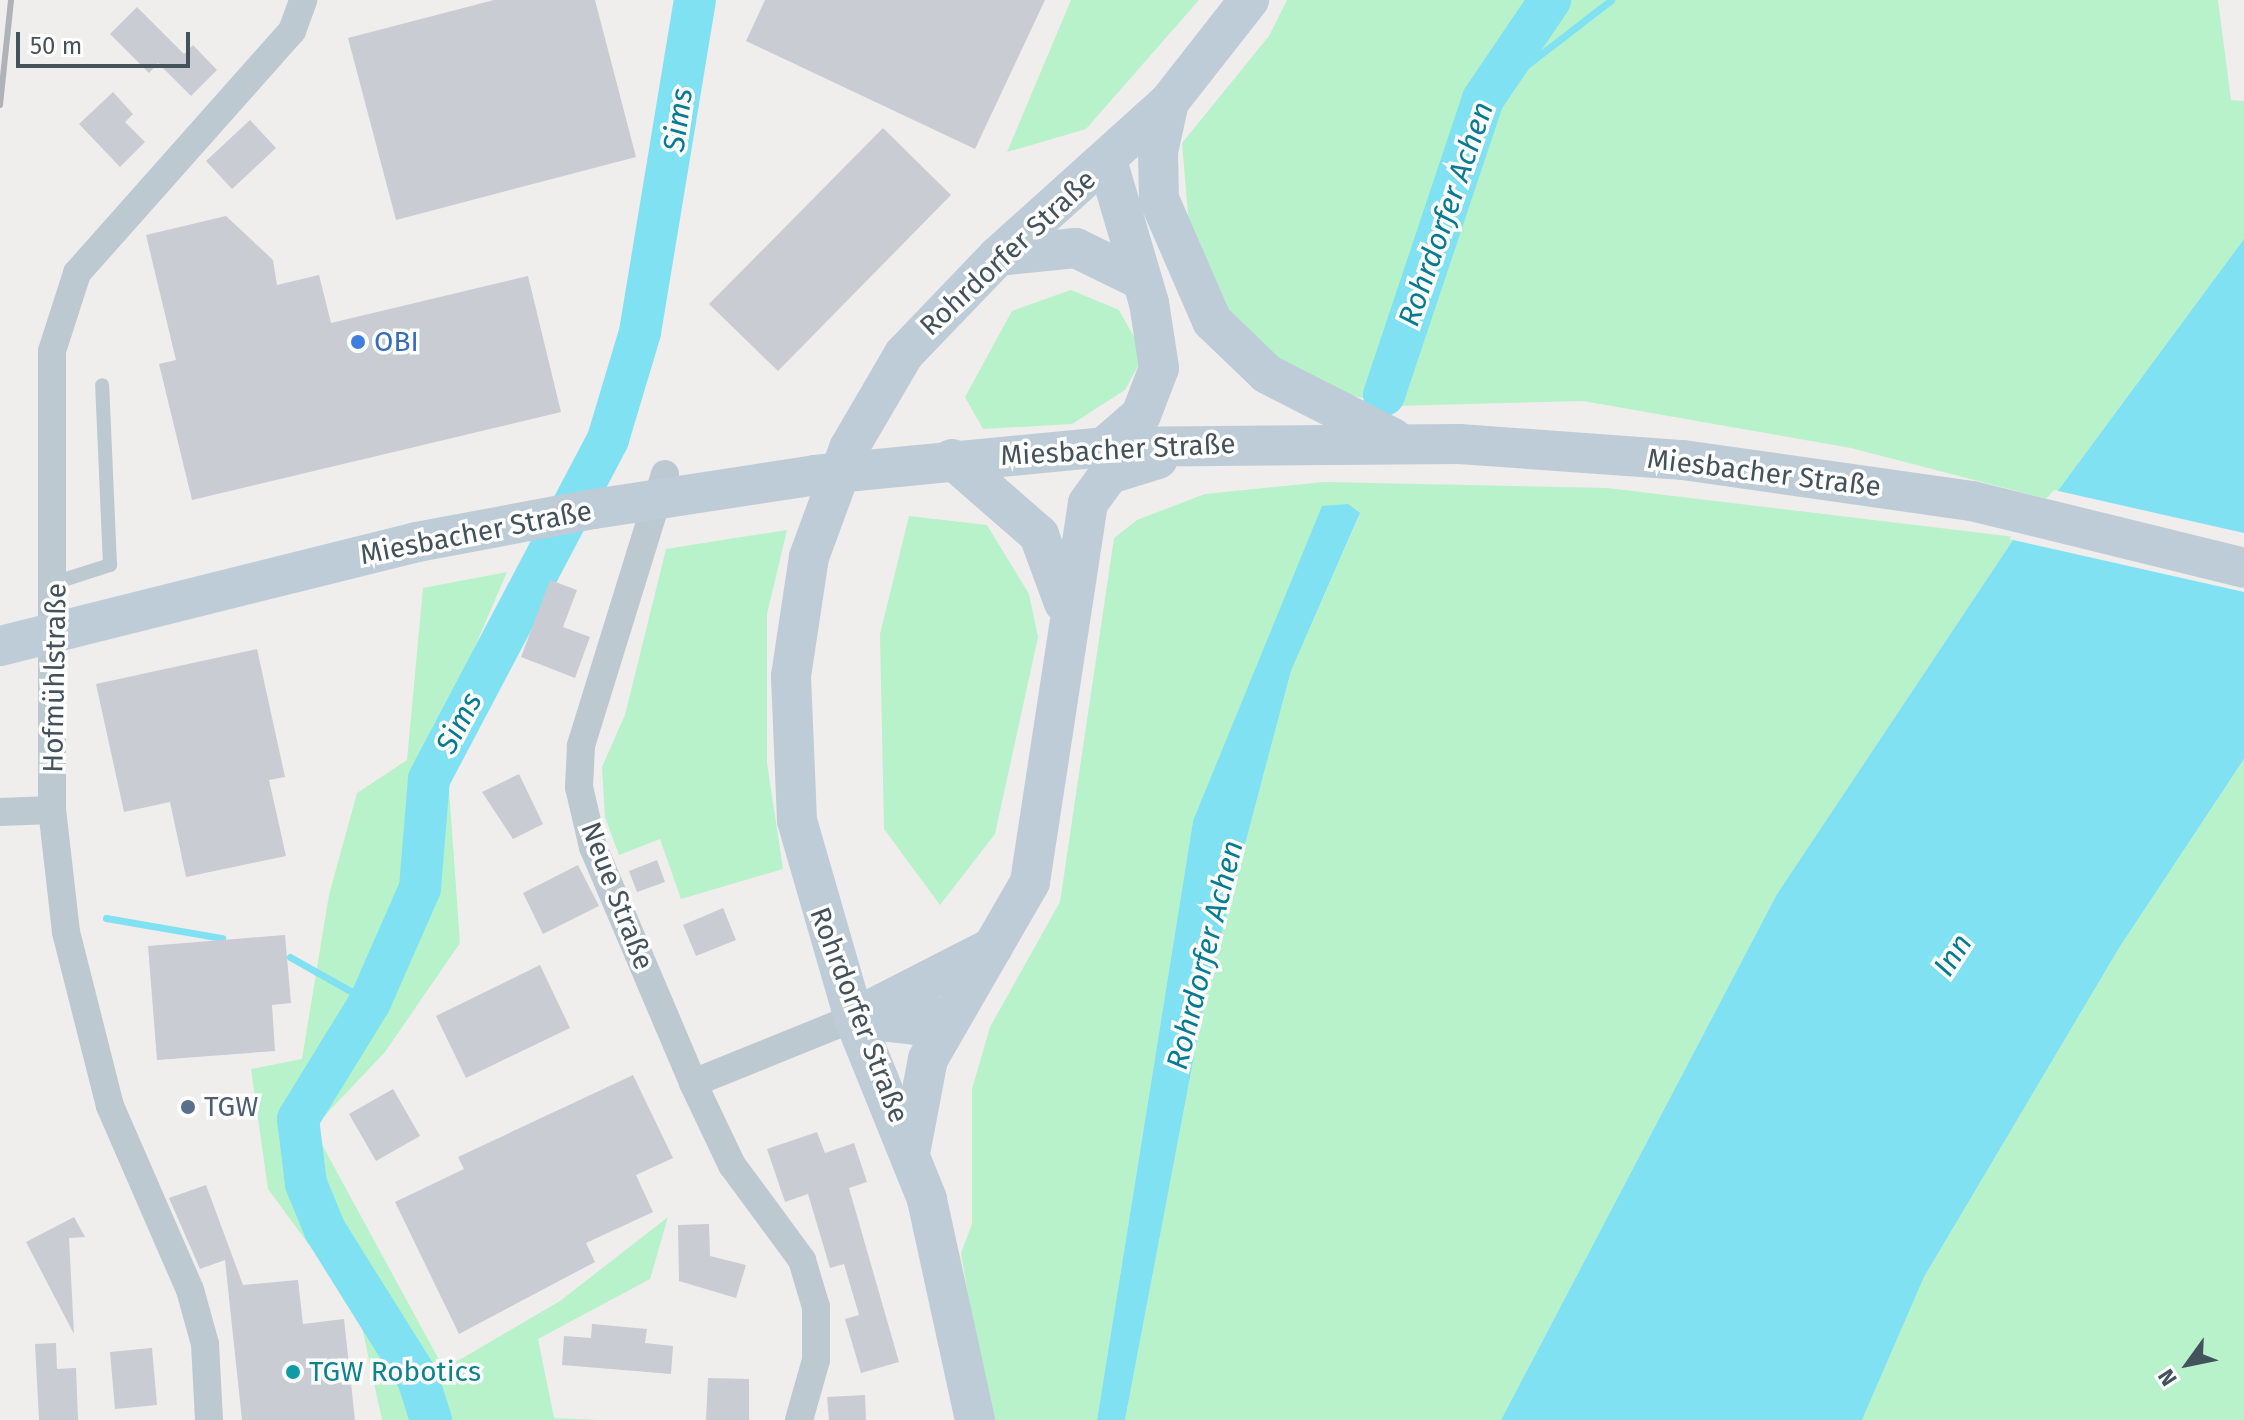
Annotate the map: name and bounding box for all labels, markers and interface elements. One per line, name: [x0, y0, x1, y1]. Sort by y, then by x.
scale bar: [20, 16, 194, 66]
text: 50 m: [30, 32, 82, 60]
water label: Sims: [656, 86, 700, 154]
water label: Rohrdorfer Achen: [1391, 97, 1501, 331]
street label: Rohrdorfer Straße: [913, 163, 1103, 343]
place label: OBI: [374, 325, 419, 359]
marker: OBI: [349, 333, 367, 351]
street label: Miesbacher Straße: [1000, 427, 1236, 473]
street label: Miesbacher Straße: [1645, 442, 1883, 504]
street label: Miesbacher Straße: [357, 494, 595, 572]
street label: Hofmühlstraße: [37, 583, 73, 773]
water label: Sims: [428, 686, 490, 760]
street label: Neue Straße: [573, 817, 661, 975]
water label: Rohrdorfer Achen: [1159, 837, 1251, 1073]
street label: Rohrdorfer Straße: [802, 903, 916, 1127]
water label: Inn: [1926, 927, 1980, 983]
place label: TGW: [204, 1090, 258, 1124]
marker: TGW: [179, 1098, 197, 1116]
north arrow: [2148, 1324, 2228, 1404]
place label: TGW Robotics: [309, 1355, 481, 1389]
marker: TGW Robotics: [284, 1363, 302, 1381]
text: N: [2152, 1364, 2183, 1391]

